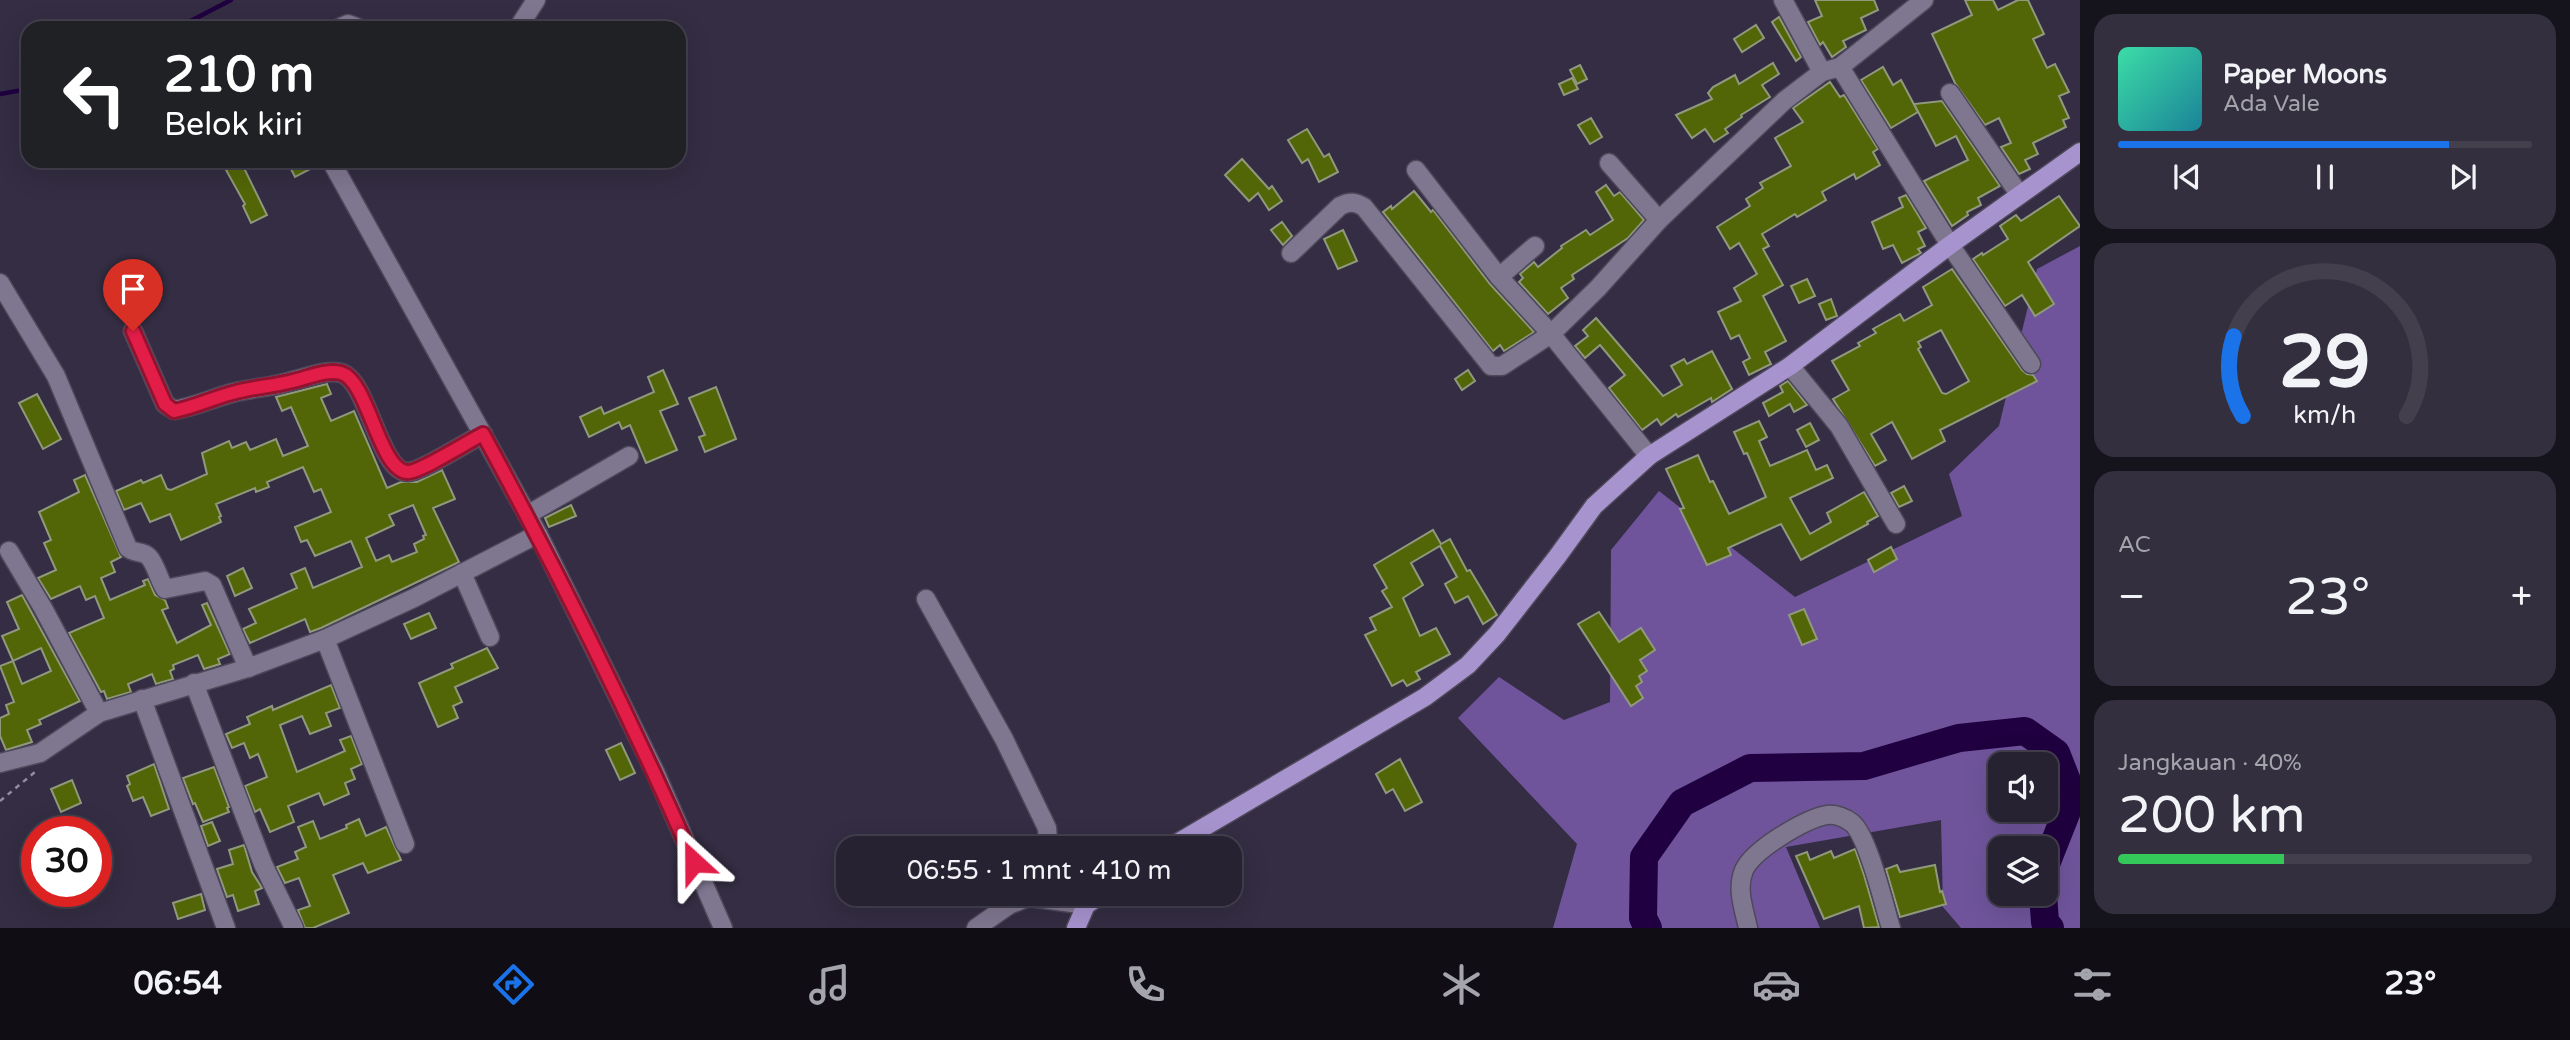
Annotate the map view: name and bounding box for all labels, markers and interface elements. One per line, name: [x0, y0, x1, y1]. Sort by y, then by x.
text: 210 m: [164, 46, 314, 105]
icon: left: [49, 49, 140, 140]
text: Paper Moons: [2223, 59, 2387, 90]
text: Ada Vale: [2223, 90, 2320, 118]
text: Belok kiri: [164, 106, 303, 144]
icon: previous: [2168, 158, 2206, 196]
icon: pause: [2306, 158, 2344, 196]
icon: next: [2444, 158, 2482, 196]
pin: [103, 259, 163, 331]
icon: arrive: [114, 270, 152, 308]
text: 29: [2279, 319, 2371, 407]
text: km/h: [2294, 400, 2356, 430]
text: AC: [2118, 531, 2151, 559]
text: 23°: [2285, 566, 2370, 629]
text: −: [2118, 574, 2145, 620]
text: +: [2511, 574, 2532, 620]
text: Jangkauan · 40%: [2118, 749, 2302, 777]
map controls: [1988, 752, 2058, 906]
button: sound: [1988, 752, 2058, 822]
text: 200 km: [2118, 784, 2306, 847]
speed limit sign: 30: [21, 816, 112, 907]
position arrow: [657, 825, 731, 899]
button: layers: [1988, 836, 2058, 906]
text: 06:55 · 1 mnt · 410 m: [907, 855, 1171, 886]
icon: directions: [489, 960, 538, 1009]
icon: music: [805, 960, 854, 1009]
icon: phone: [1121, 960, 1170, 1009]
icon: climate: [1437, 960, 1486, 1009]
icon: car: [1752, 960, 1801, 1009]
icon: filters: [2068, 960, 2117, 1009]
text: 06:54: [133, 965, 222, 1003]
text: 23°: [2384, 965, 2436, 1003]

